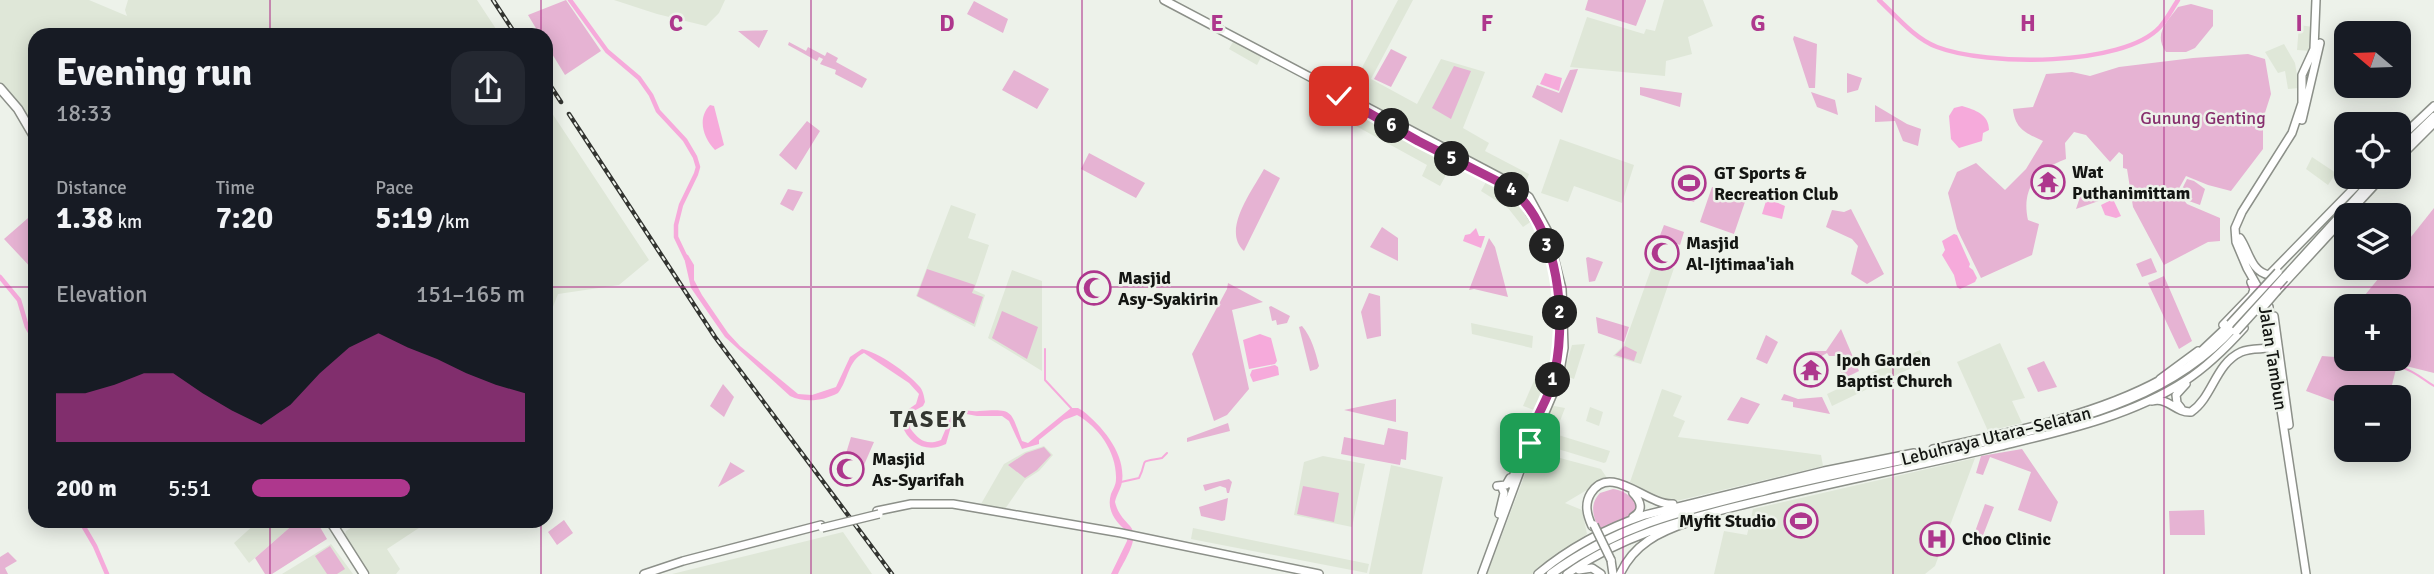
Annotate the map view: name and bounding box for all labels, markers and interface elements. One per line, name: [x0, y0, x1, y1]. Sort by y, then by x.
text: C: [669, 9, 683, 38]
text: D: [939, 9, 955, 38]
text: E: [1210, 9, 1224, 38]
text: F: [1481, 9, 1493, 38]
text: G: [1750, 9, 1766, 38]
text: H: [2020, 9, 2036, 38]
text: I: [2295, 9, 2303, 38]
north arrow: [2334, 21, 2412, 98]
map controls: [2334, 21, 2411, 462]
text: Evening run: [56, 49, 252, 96]
button: share: [451, 51, 525, 125]
pin: [1309, 66, 1369, 126]
icon: check: [1320, 77, 1358, 115]
text: 18:33: [56, 99, 112, 128]
park label: Gunung Genting: [2140, 107, 2266, 129]
pin: 6: [1374, 108, 1410, 144]
button: locate: [2334, 112, 2411, 189]
text: 6: [1386, 113, 1397, 137]
pin: 5: [1434, 142, 1470, 176]
text: 5: [1446, 146, 1457, 170]
place label: Wat Puthanimittam: [2072, 161, 2190, 204]
place label: GT Sports & Recreation Club: [1714, 162, 1839, 205]
temple icon: Wat Puthanimittam: [2029, 163, 2067, 201]
sports icon: GT Sports & Recreation Club: [1670, 164, 1708, 202]
pin: 4: [1494, 172, 1530, 208]
text: Distance: [56, 176, 127, 200]
text: Time: [216, 176, 255, 200]
text: Pace: [375, 176, 414, 200]
text: 4: [1506, 177, 1517, 201]
text: 1.38: [56, 200, 113, 237]
text: 7:20: [216, 200, 273, 237]
text: 5:19: [375, 200, 433, 237]
button: layers: [2334, 203, 2411, 280]
text: km: [113, 210, 142, 234]
text: /km: [433, 210, 470, 234]
pin: 3: [1530, 229, 1564, 264]
place label: Masjid Al-Ijtimaa'iah: [1686, 232, 1794, 275]
text: 3: [1541, 233, 1552, 257]
mosque icon: Masjid Al-Ijtimaa'iah: [1643, 234, 1681, 272]
place label: Masjid Asy-Syakirin: [1118, 267, 1218, 310]
mosque icon: Masjid Asy-Syakirin: [1075, 269, 1113, 307]
text: Elevation: [56, 280, 148, 309]
text: 151–165 m: [416, 280, 525, 309]
button: +: [2334, 294, 2411, 371]
pin: 2: [1542, 296, 1578, 330]
text: 2: [1554, 300, 1565, 324]
street label: Jalan Tambun: [2254, 304, 2292, 412]
place label: Ipoh Garden Baptist Church: [1836, 349, 1953, 392]
temple icon: Ipoh Garden Baptist Church: [1792, 351, 1830, 389]
pin: 1: [1536, 362, 1570, 398]
text: 1: [1547, 367, 1558, 391]
button: −: [2334, 385, 2411, 462]
street label: Lebuhraya Utara–Selatan: [1899, 402, 2093, 470]
district label: TASEK: [890, 404, 968, 434]
pin: [1500, 413, 1560, 473]
icon: arrive: [1511, 424, 1549, 462]
place label: Masjid As-Syarifah: [872, 448, 964, 491]
mosque icon: Masjid As-Syarifah: [828, 450, 866, 488]
text: 200 m: [56, 474, 117, 503]
text: 5:51: [168, 474, 211, 503]
sports icon: Myfit Studio: [1782, 502, 1820, 540]
place label: Myfit Studio: [1679, 510, 1776, 532]
hospital icon: Choo Clinic: [1918, 520, 1956, 558]
place label: Choo Clinic: [1962, 528, 2051, 550]

